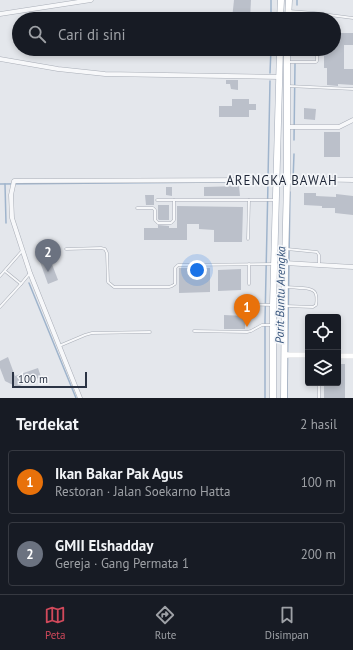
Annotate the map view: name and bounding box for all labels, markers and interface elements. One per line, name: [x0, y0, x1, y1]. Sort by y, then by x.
search box: [12, 12, 341, 56]
icon: search: [26, 23, 48, 45]
text: Cari di sini: [58, 25, 126, 44]
district label: ARENGKA BAWAH: [226, 172, 338, 189]
pin: 2: [35, 239, 61, 272]
water label: Parit Buntu Arengka: [272, 246, 288, 344]
your location: [187, 260, 207, 280]
pin: 1: [234, 294, 260, 327]
map controls: [305, 314, 341, 386]
button: locate: [305, 314, 341, 350]
button: layers: [305, 350, 341, 386]
scale bar: [12, 370, 87, 389]
text: 100 m: [18, 372, 48, 386]
text: Terdekat: [16, 413, 79, 435]
text: 2 hasil: [300, 416, 337, 433]
text: Ikan Bakar Pak Agus: [55, 464, 183, 483]
text: 1: [26, 474, 34, 491]
text: 100 m: [301, 474, 336, 491]
text: Restoran · Jalan Soekarno Hatta: [55, 483, 230, 500]
text: GMII Elshadday: [55, 536, 153, 555]
text: 2: [26, 546, 34, 563]
text: 200 m: [301, 546, 336, 563]
text: Gereja · Gang Permata 1: [55, 555, 189, 572]
tab: Peta: [44, 604, 66, 642]
tab: Rute: [154, 604, 176, 642]
tab: Disimpan: [265, 604, 309, 642]

